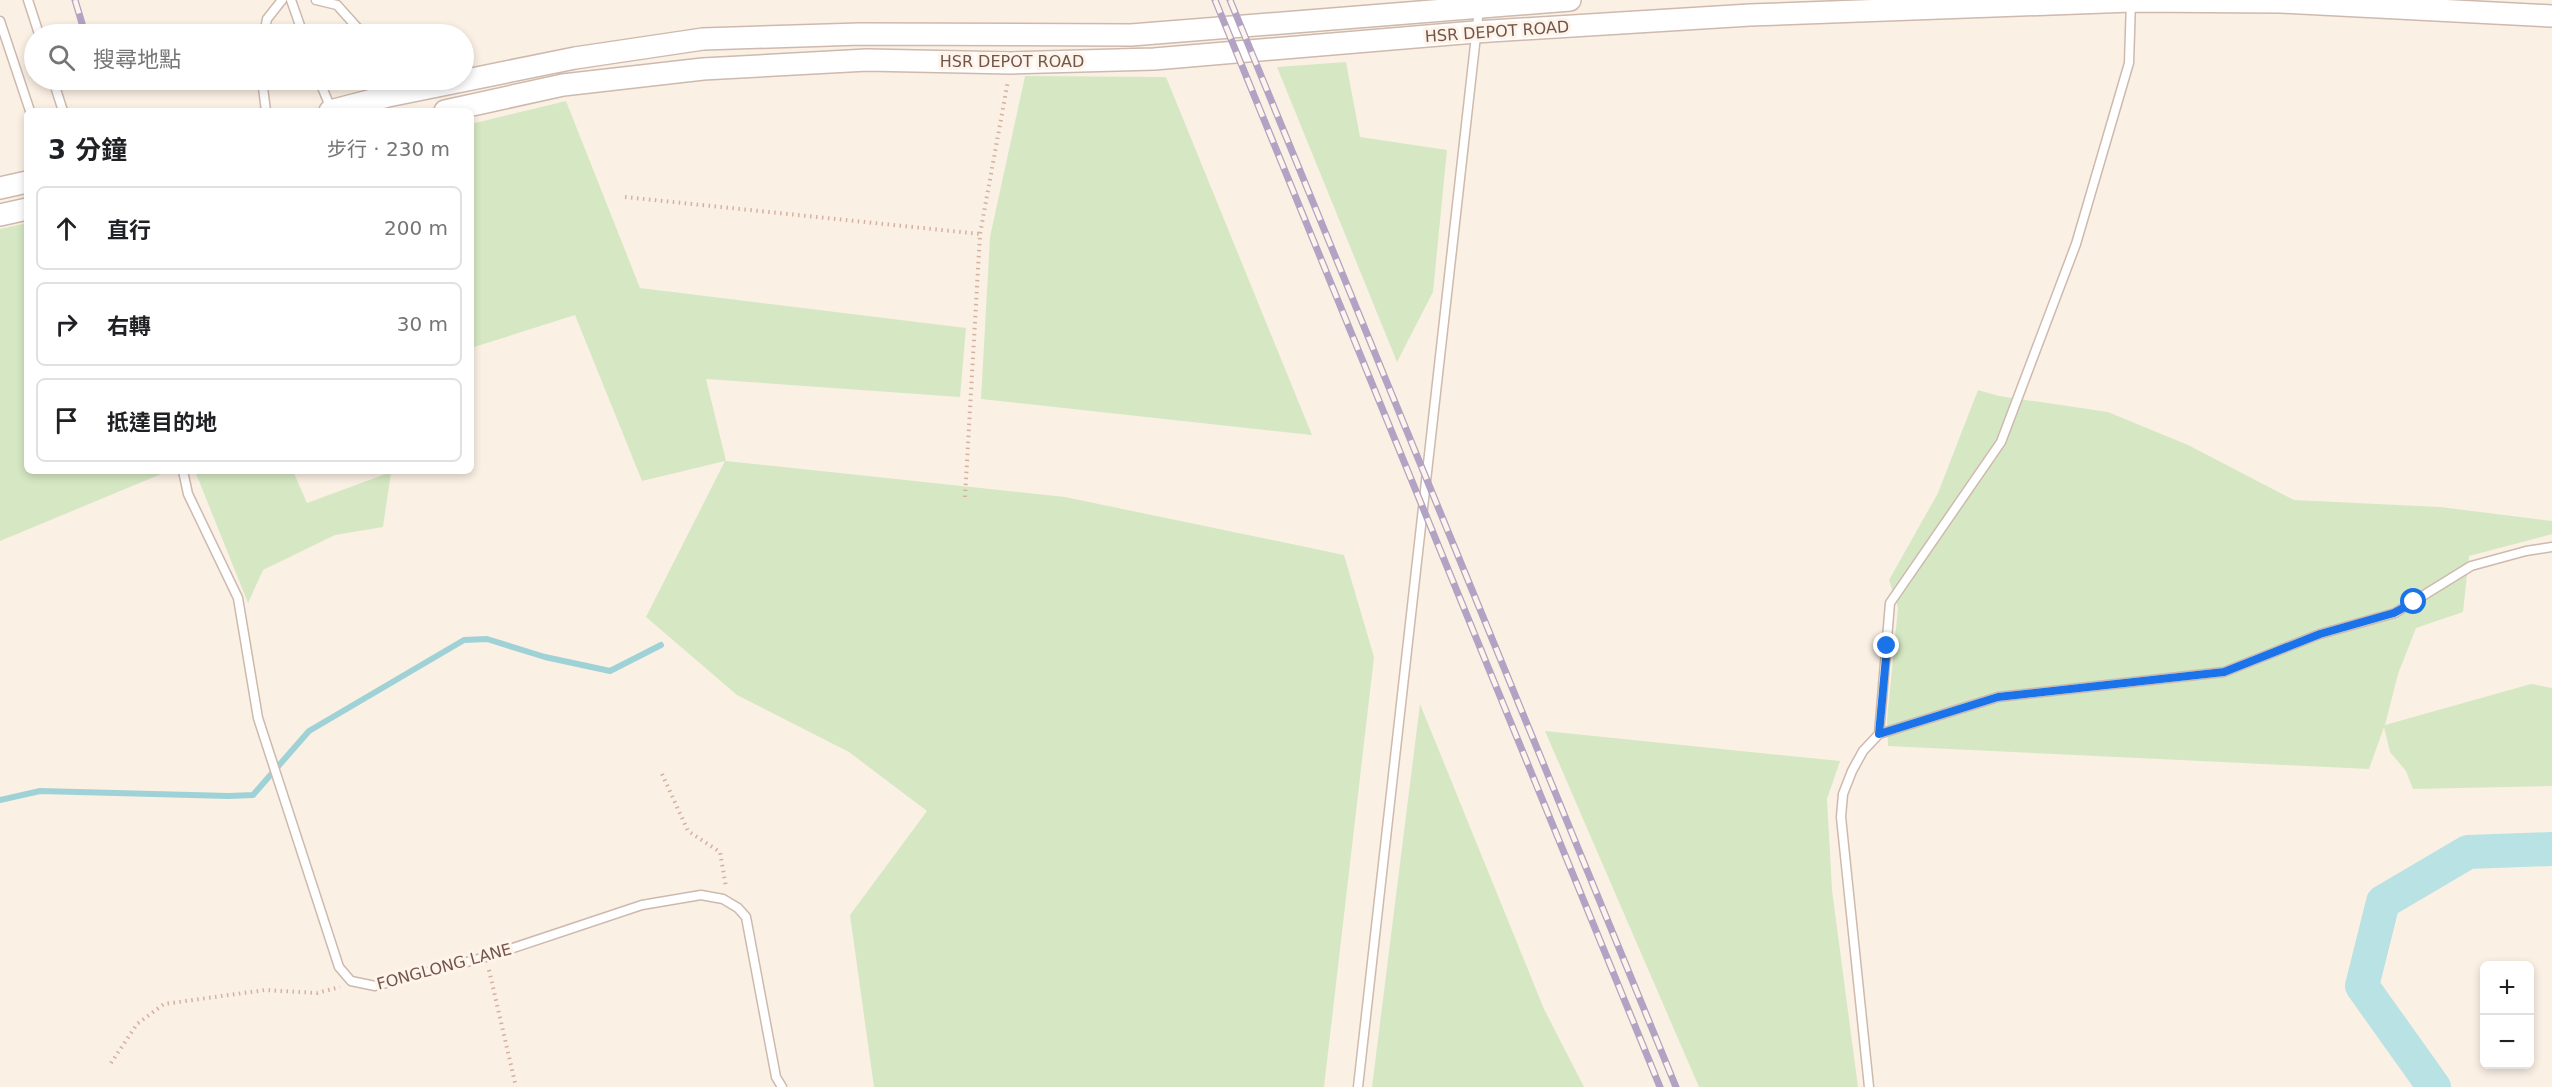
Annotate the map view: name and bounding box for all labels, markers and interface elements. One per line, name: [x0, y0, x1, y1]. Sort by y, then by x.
street label: HSR DEPOT ROAD: [1424, 17, 1570, 46]
search box: [24, 24, 474, 90]
icon: search: [45, 41, 78, 74]
text: 搜尋地點: [93, 47, 181, 72]
street label: HSR DEPOT ROAD: [940, 52, 1084, 71]
text: 3 分鐘: [48, 135, 127, 165]
text: 步行 · 230 m: [327, 137, 450, 161]
icon: ahead: [50, 212, 83, 245]
text: 200 m: [384, 216, 448, 240]
text: 直行: [107, 218, 151, 243]
icon: right: [50, 308, 83, 341]
text: 30 m: [397, 312, 448, 336]
text: 右轉: [107, 314, 151, 339]
icon: arrive: [50, 404, 83, 437]
text: 抵達目的地: [107, 410, 217, 435]
route start: [2400, 588, 2426, 614]
route end: [1873, 632, 1899, 658]
street label: FONGLONG LANE: [375, 939, 514, 994]
map controls: [2480, 961, 2534, 1069]
button: +: [2480, 961, 2534, 1015]
button: −: [2480, 1015, 2534, 1069]

